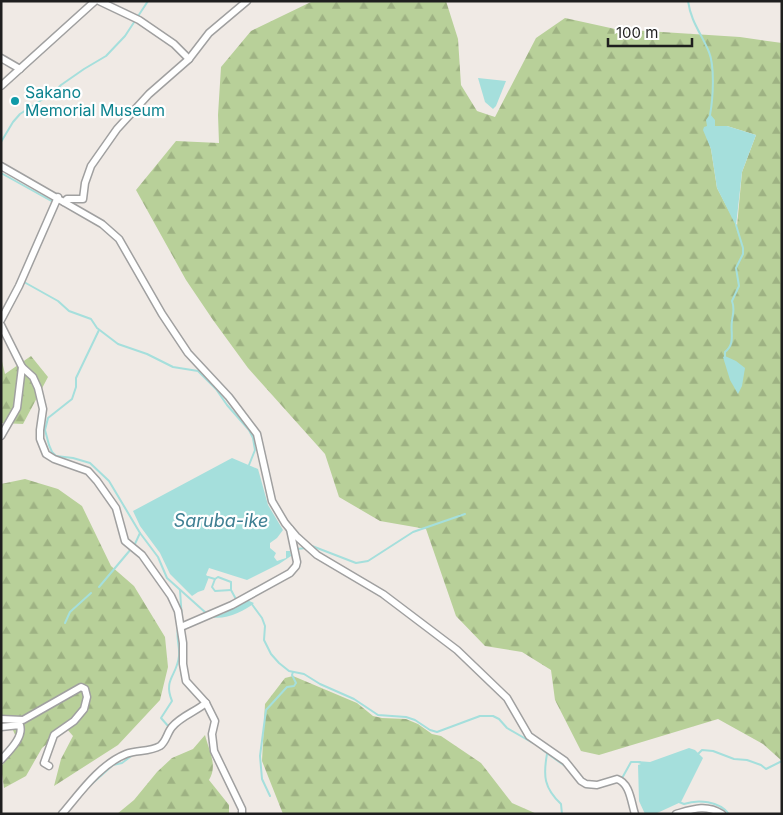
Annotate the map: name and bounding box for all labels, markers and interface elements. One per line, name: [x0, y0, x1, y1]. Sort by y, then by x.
scale bar: [608, 15, 692, 47]
text: 100 m: [616, 23, 658, 42]
place label: Sakano Memorial Museum: [25, 82, 165, 120]
marker: Sakano Memorial Museum: [9, 95, 21, 107]
water label: Saruba-ike: [174, 510, 268, 531]

